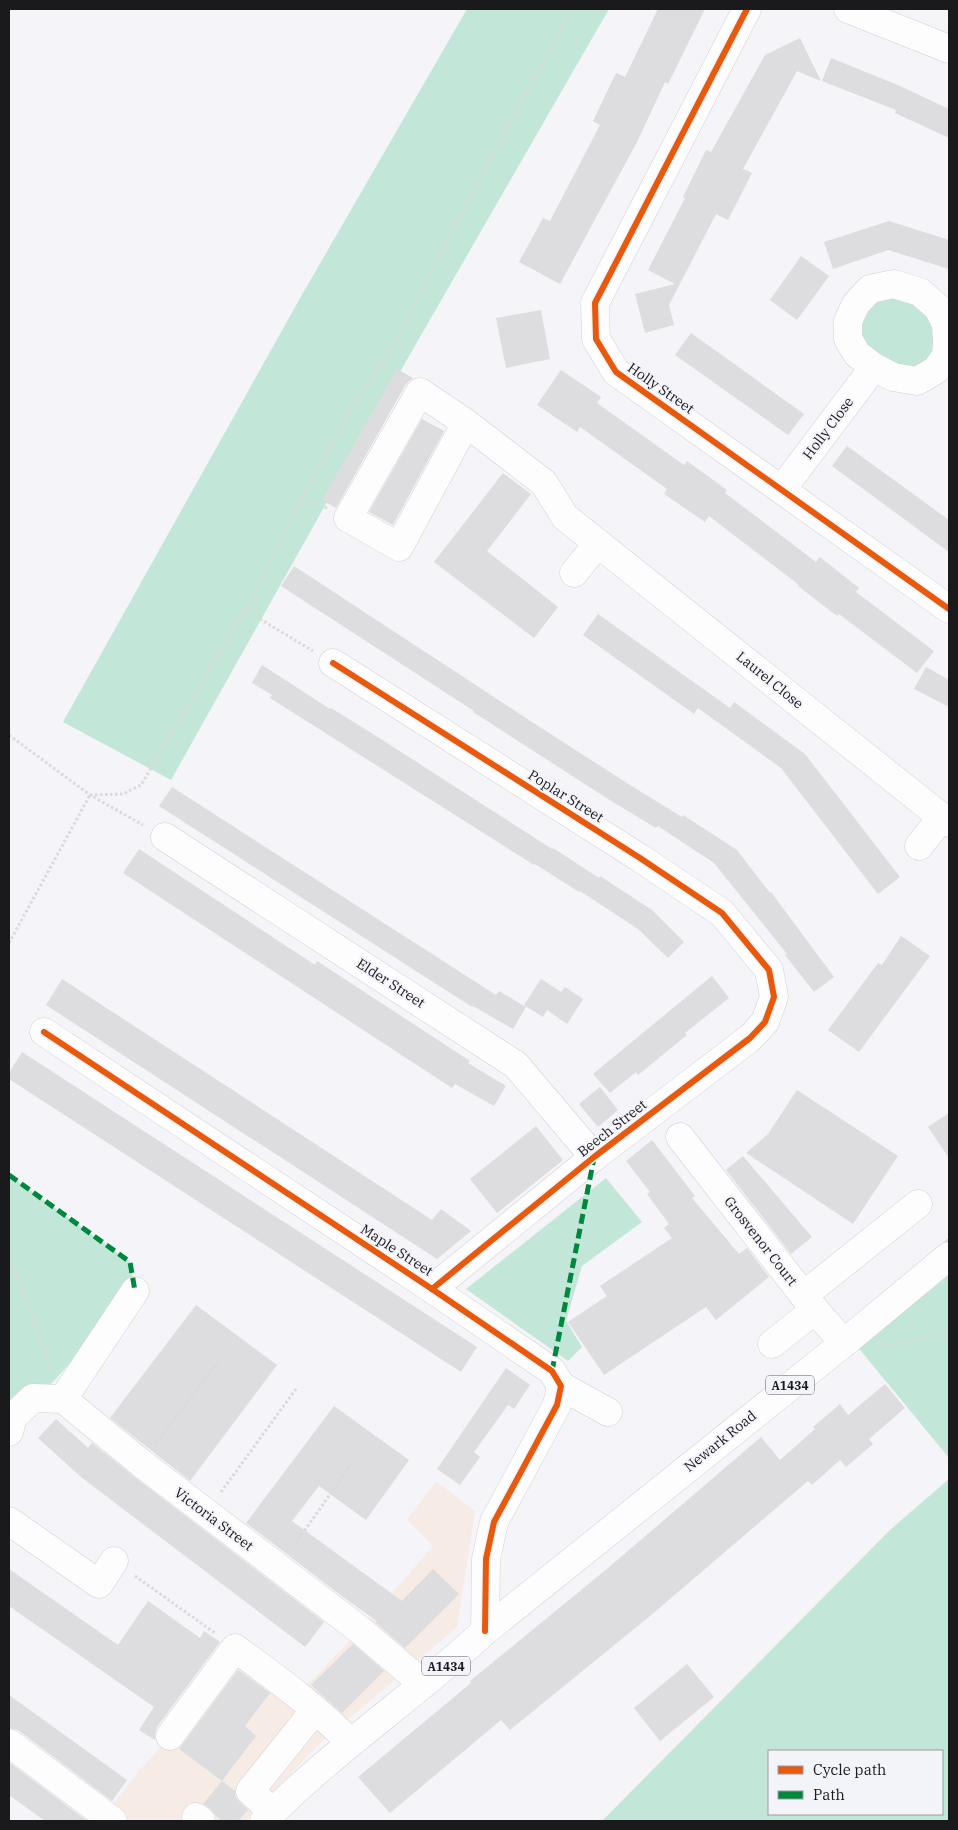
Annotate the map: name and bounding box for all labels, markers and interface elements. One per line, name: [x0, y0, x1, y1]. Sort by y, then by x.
street label: Holly Street: [624, 358, 698, 418]
street label: Holly Close: [799, 393, 857, 463]
street label: Laurel Close: [733, 647, 807, 713]
street label: Poplar Street: [525, 766, 607, 826]
street label: Elder Street: [353, 954, 429, 1012]
street label: Beech Street: [574, 1095, 650, 1161]
street label: Grosvenor Court: [720, 1193, 802, 1289]
street label: Maple Street: [357, 1220, 437, 1280]
road number: A1434: [766, 1376, 814, 1394]
street label: Newark Road: [680, 1406, 760, 1476]
street label: Victoria Street: [171, 1483, 257, 1555]
road number: A1434: [422, 1656, 470, 1675]
legend: [768, 1750, 943, 1815]
text: Cycle path: [813, 1760, 886, 1779]
text: Path: [813, 1785, 845, 1804]

